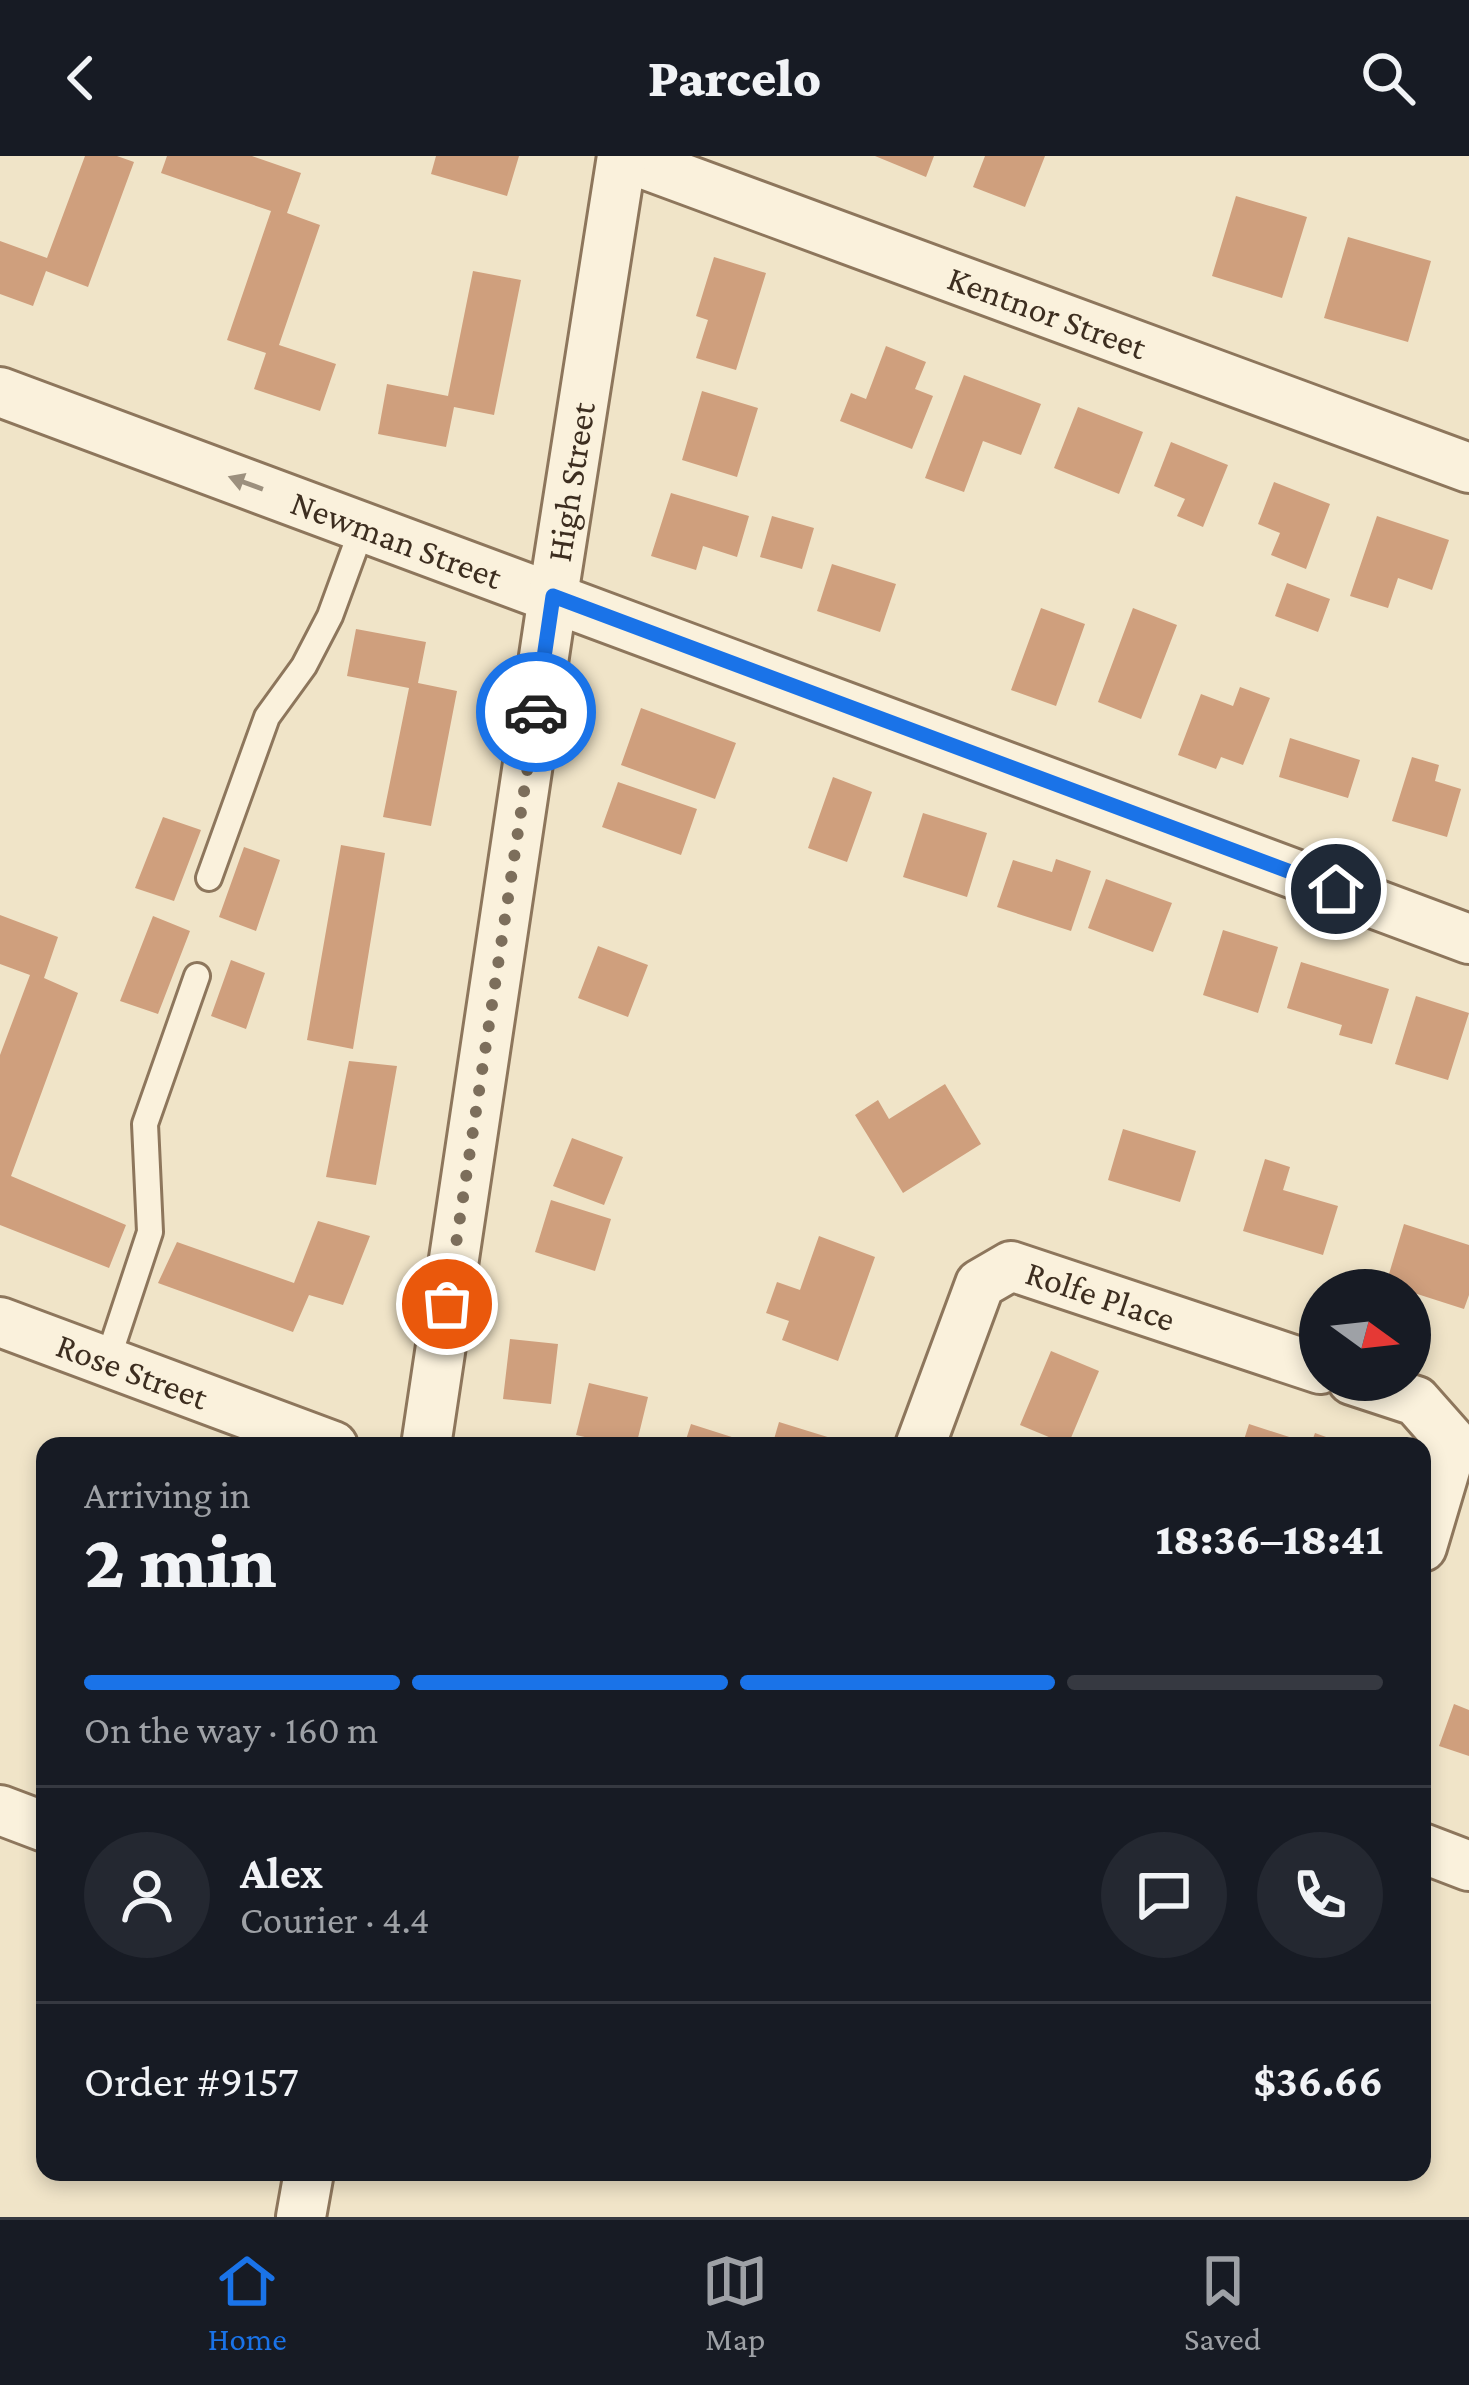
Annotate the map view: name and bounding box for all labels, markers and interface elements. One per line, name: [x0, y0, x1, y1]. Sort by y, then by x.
icon: back: [48, 45, 114, 111]
icon: search: [1355, 45, 1421, 111]
text: Parcelo: [648, 48, 821, 108]
street label: Kentnor Street: [942, 258, 1153, 368]
street label: High Street: [539, 398, 603, 564]
one-way arrow: [228, 473, 264, 491]
street label: Newman Street: [285, 482, 508, 597]
courier: [476, 652, 596, 772]
icon: car: [503, 679, 569, 745]
pin: [1285, 838, 1387, 940]
icon: home: [1303, 856, 1369, 922]
street label: Rolfe Place: [1021, 1252, 1180, 1339]
pin: [396, 1253, 498, 1355]
north arrow: [1299, 1269, 1431, 1401]
map controls: [1299, 1269, 1431, 1401]
icon: bag: [414, 1271, 480, 1337]
street label: Rose Street: [51, 1325, 214, 1418]
text: Arriving in: [84, 1473, 251, 1516]
text: 18:36–18:41: [1155, 1514, 1383, 1564]
text: 2 min: [84, 1517, 277, 1604]
text: On the way · 160 m: [84, 1708, 378, 1751]
button: person: [84, 1832, 210, 1958]
button: chat: [1101, 1832, 1227, 1958]
button: phone: [1257, 1832, 1383, 1958]
text: Alex: [240, 1848, 323, 1898]
text: Courier · 4.4: [240, 1898, 430, 1941]
text: Order #9157: [84, 2056, 299, 2106]
text: $36.66: [1253, 2056, 1383, 2106]
tab: Home: [208, 2248, 287, 2357]
tab: Map: [702, 2248, 768, 2357]
tab: Saved: [1184, 2248, 1261, 2357]

